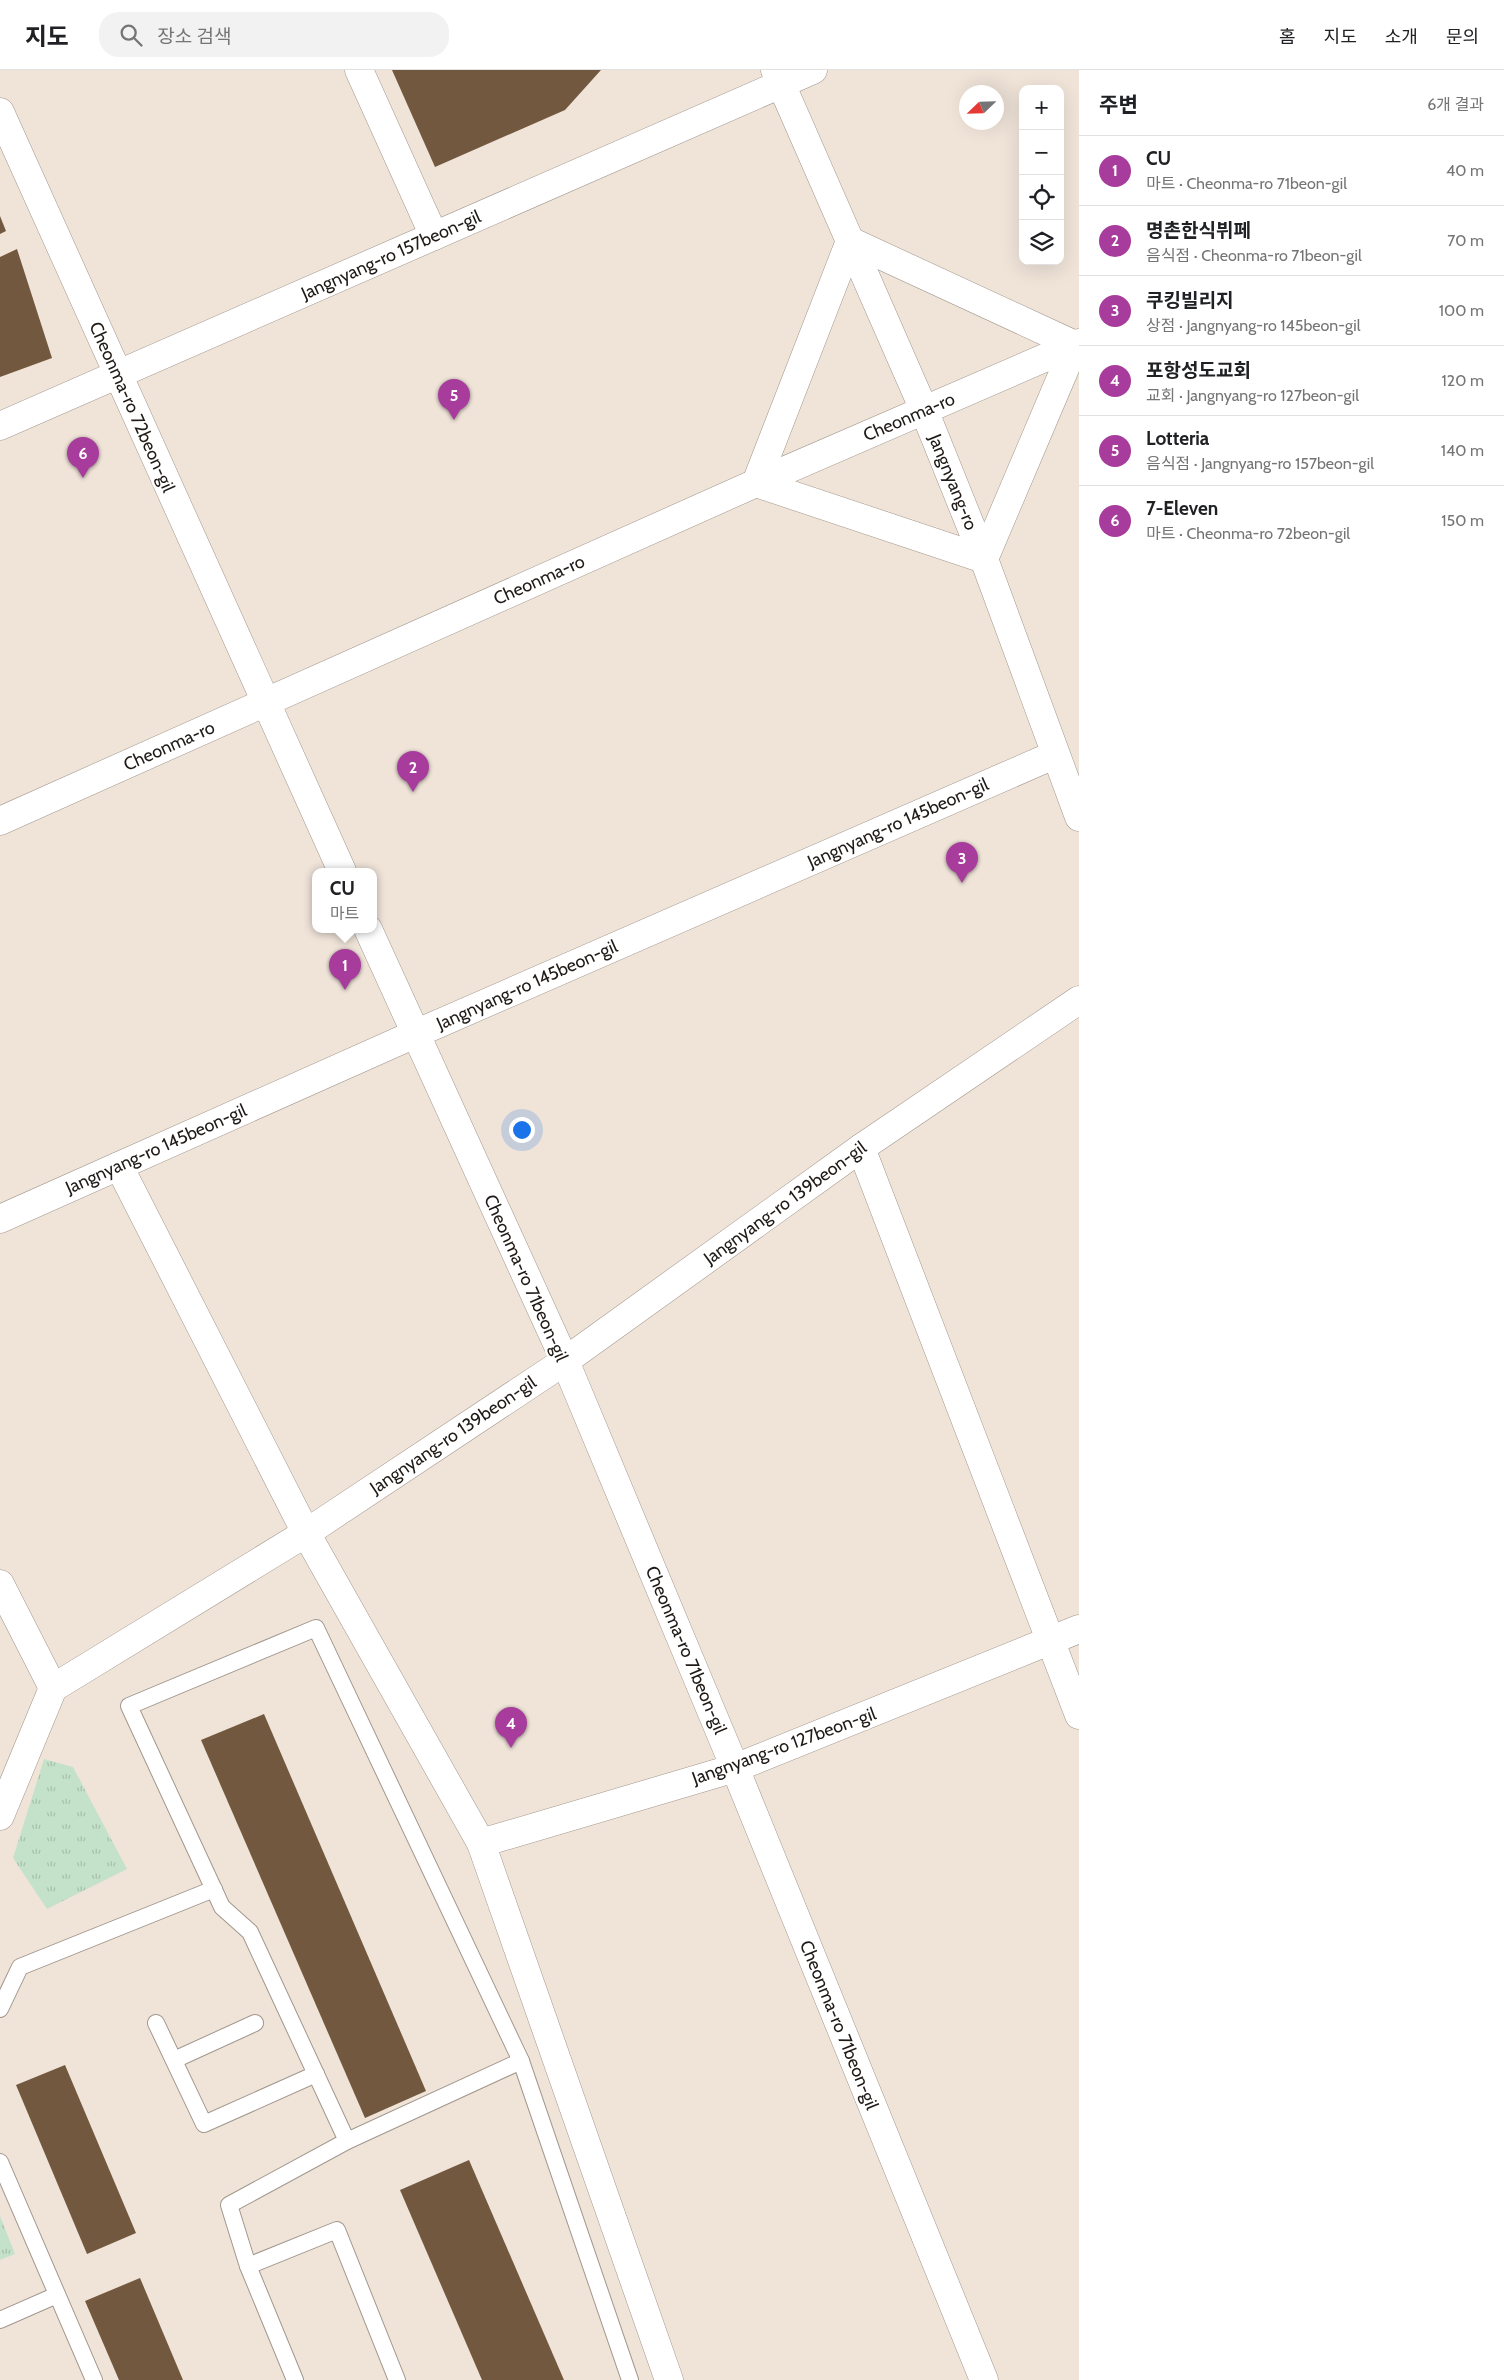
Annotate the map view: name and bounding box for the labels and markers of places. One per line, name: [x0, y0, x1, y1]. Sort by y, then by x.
pin: 5: [438, 379, 470, 420]
pin: 6: [67, 437, 99, 478]
pin: 2: [397, 751, 429, 792]
pin: 3: [946, 842, 978, 883]
pin: 1: [329, 949, 361, 990]
pin: 4: [495, 1707, 527, 1748]

